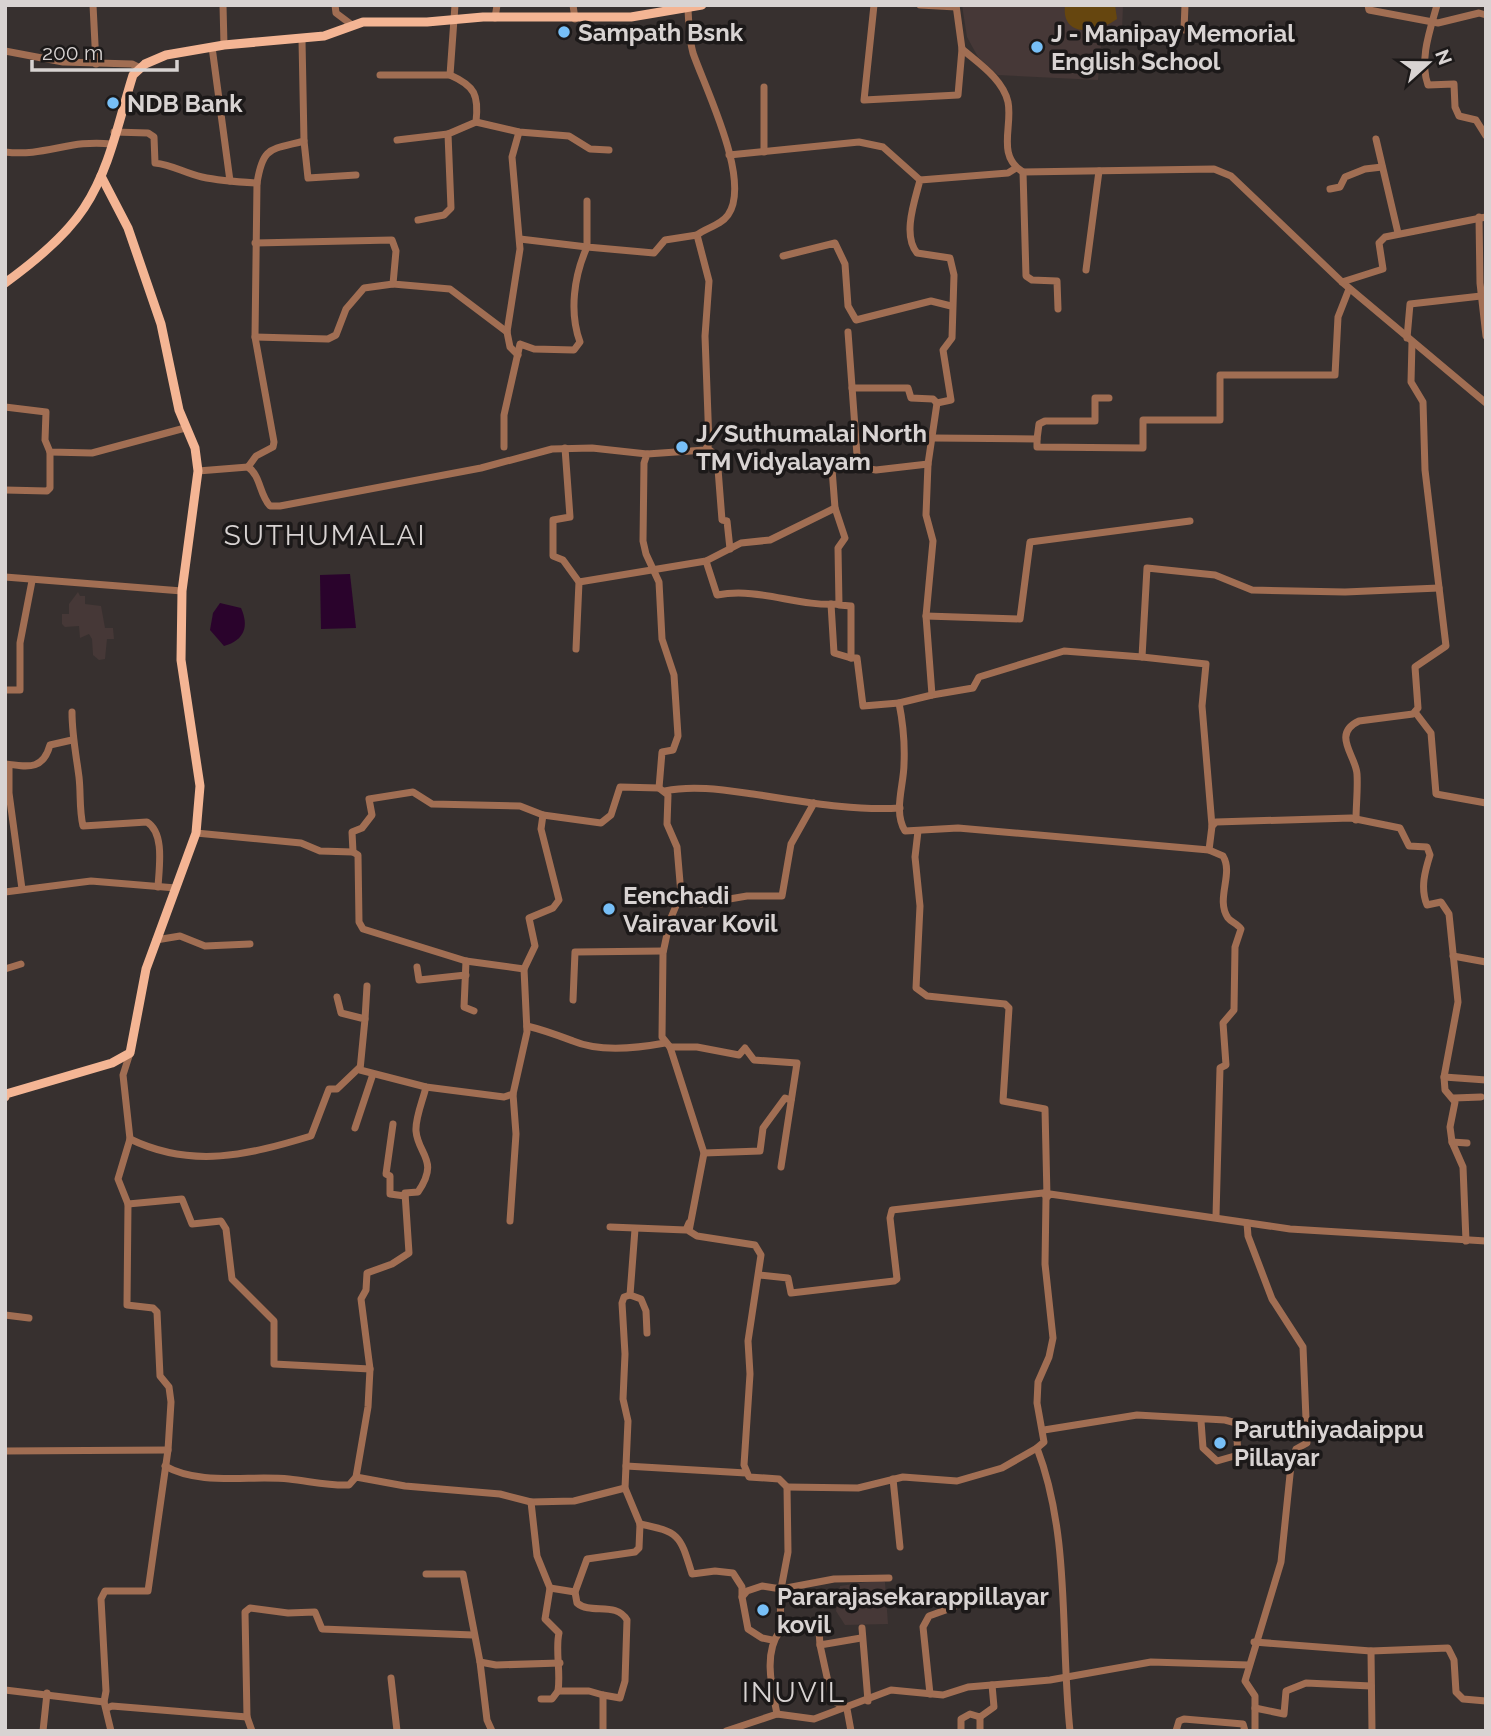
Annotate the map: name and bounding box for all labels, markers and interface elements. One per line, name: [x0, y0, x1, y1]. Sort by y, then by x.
place label: Sampath Bsnk: [578, 18, 744, 47]
place label: J - Manipay Memorial English School: [1051, 19, 1295, 76]
marker: Sampath Bsnk: [556, 24, 572, 40]
scale bar: [32, 28, 177, 72]
north arrow: [1393, 28, 1463, 98]
marker: J - Manipay Memorial English School: [1029, 39, 1045, 55]
text: 200 m: [42, 40, 103, 65]
text: N: [1431, 46, 1457, 68]
place label: NDB Bank: [127, 89, 243, 118]
marker: NDB Bank: [105, 95, 121, 111]
place label: J/Suthumalai North TM Vidyalayam: [696, 419, 927, 476]
marker: J/Suthumalai North TM Vidyalayam: [674, 439, 690, 455]
district label: SUTHUMALAI: [224, 519, 426, 552]
place label: Eenchadi Vairavar Kovil: [623, 881, 778, 938]
marker: Eenchadi Vairavar Kovil: [601, 901, 617, 917]
place label: Paruthiyadaippu Pillayar: [1234, 1415, 1424, 1472]
marker: Paruthiyadaippu Pillayar: [1212, 1435, 1228, 1451]
place label: Pararajasekarappillayar kovil: [777, 1582, 1049, 1639]
marker: Pararajasekarappillayar kovil: [755, 1602, 771, 1618]
district label: INUVIL: [742, 1676, 846, 1709]

